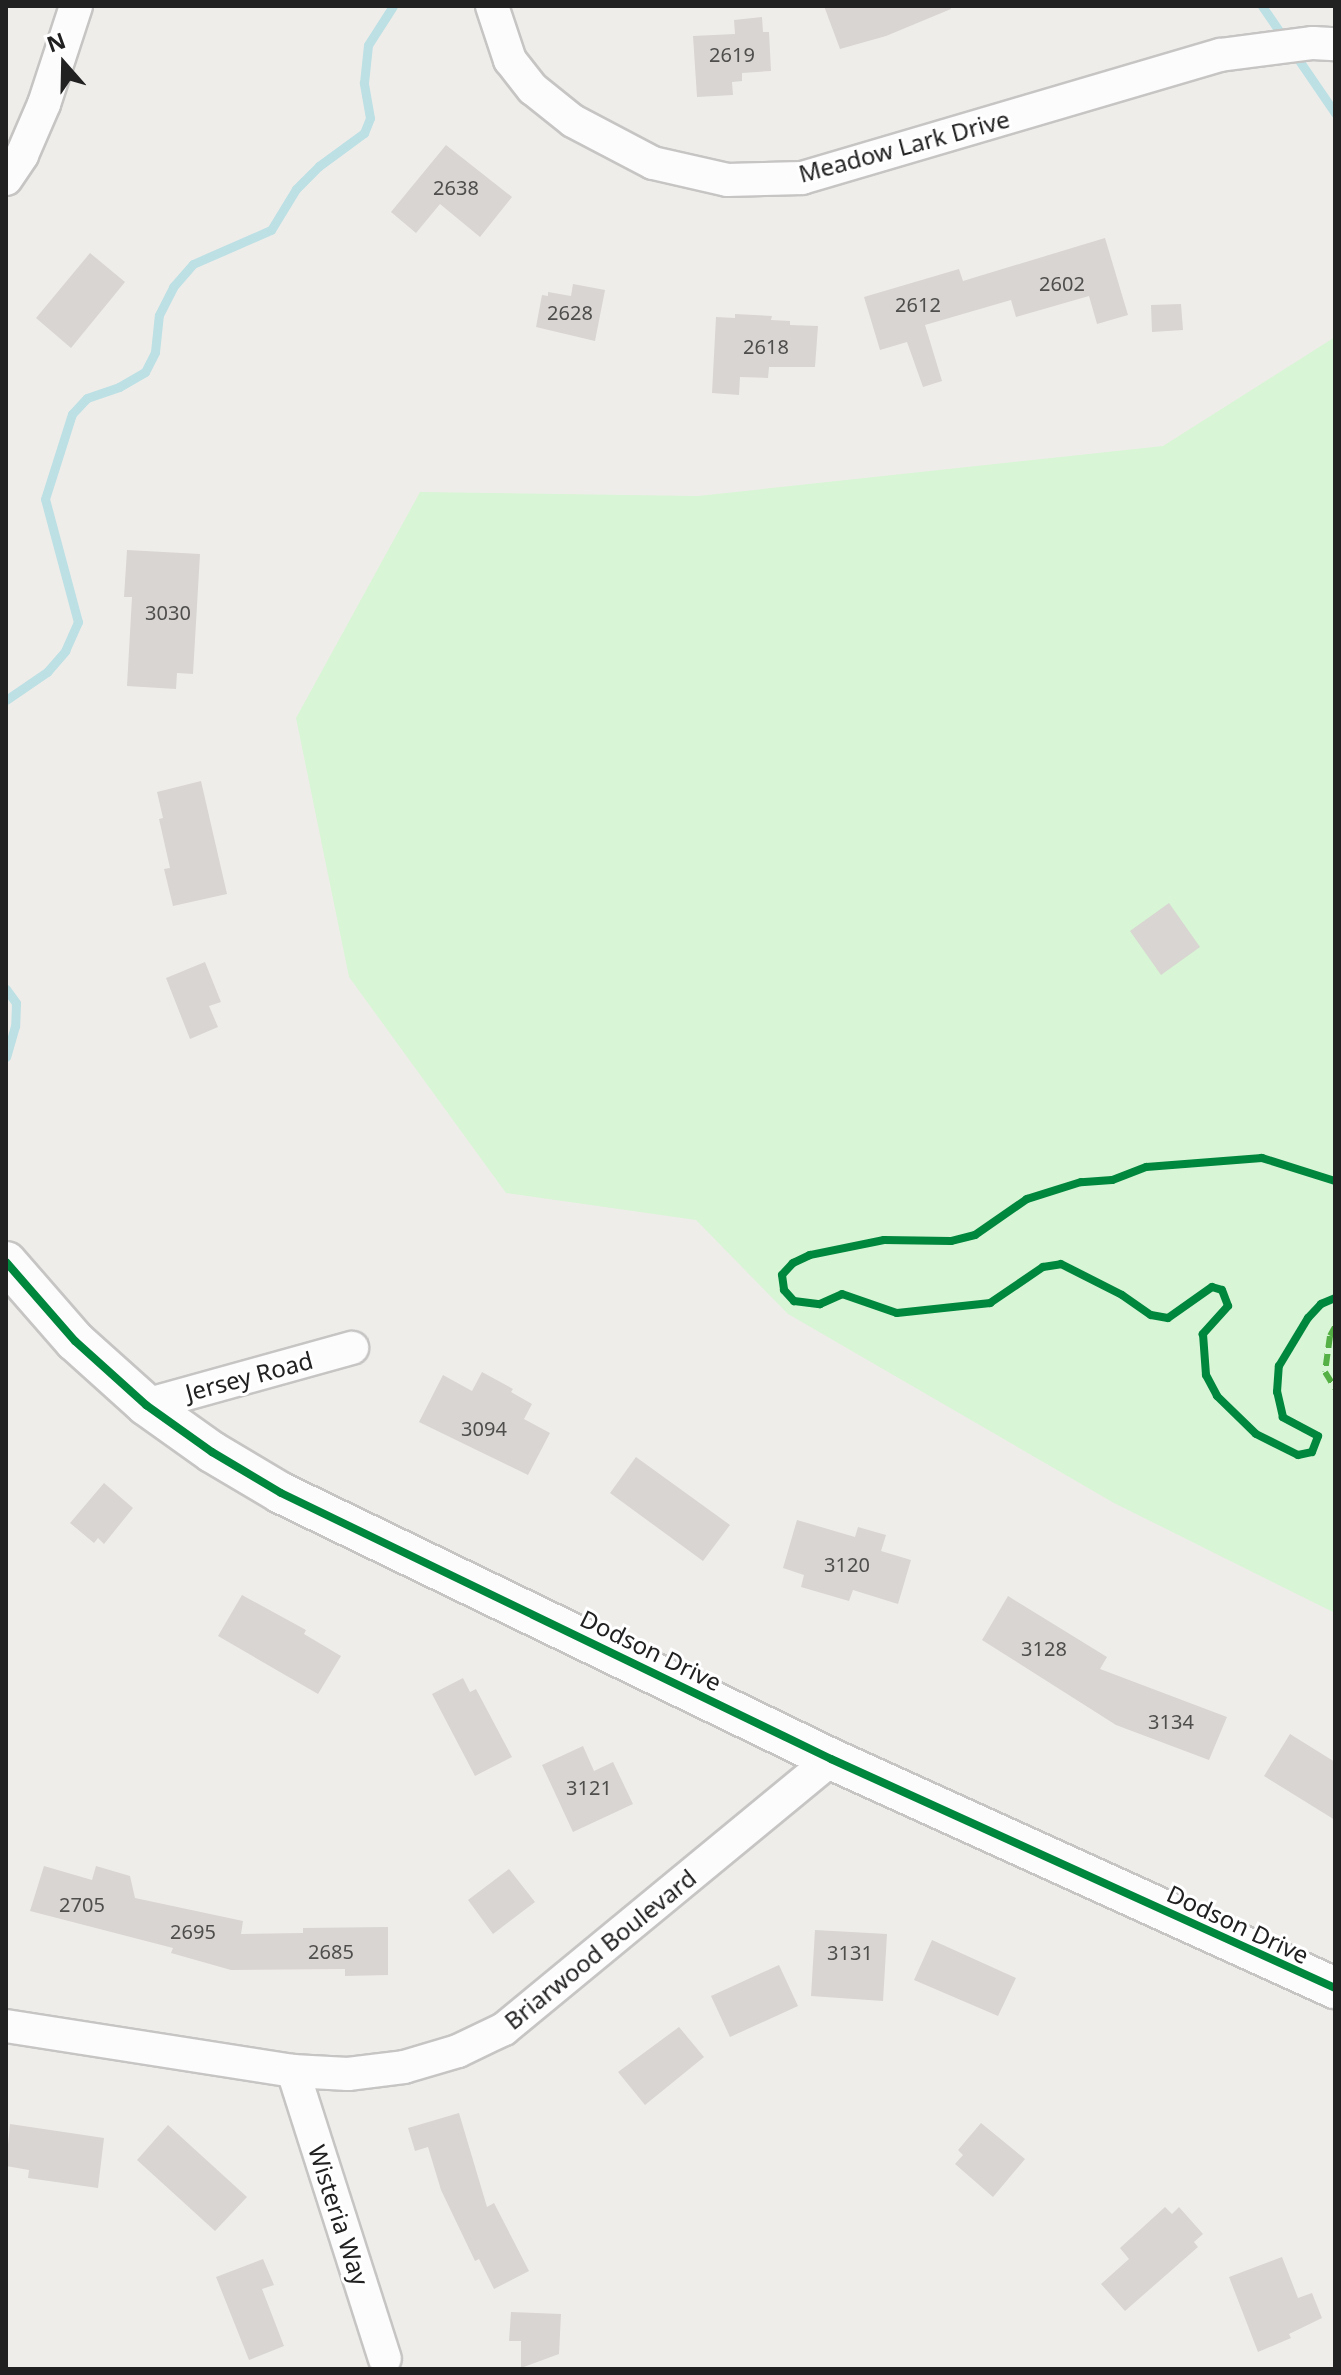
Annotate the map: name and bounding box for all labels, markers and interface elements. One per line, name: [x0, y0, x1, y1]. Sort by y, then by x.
north arrow: [24, 24, 104, 104]
text: N: [42, 24, 69, 59]
house number: 2619: [709, 42, 755, 66]
street label: Meadow Lark Drive: [795, 104, 1013, 188]
house number: 2638: [433, 175, 479, 199]
house number: 2602: [1039, 271, 1085, 295]
house number: 2612: [895, 292, 941, 316]
house number: 2628: [547, 300, 593, 324]
house number: 2618: [743, 334, 789, 358]
house number: 3030: [145, 600, 191, 624]
street label: Jersey Road: [182, 1345, 316, 1407]
house number: 3094: [461, 1416, 507, 1440]
house number: 3120: [824, 1552, 870, 1576]
street label: Dodson Drive: [576, 1603, 726, 1697]
house number: 3128: [1021, 1636, 1067, 1660]
house number: 3134: [1148, 1709, 1194, 1733]
house number: 3121: [566, 1775, 612, 1799]
street label: Briarwood Boulevard: [498, 1863, 702, 2035]
street label: Dodson Drive: [1162, 1879, 1314, 1969]
house number: 2705: [59, 1892, 105, 1916]
house number: 2695: [170, 1919, 216, 1943]
house number: 2685: [308, 1939, 354, 1963]
house number: 3131: [827, 1940, 873, 1964]
street label: Wisteria Way: [303, 2141, 375, 2289]

